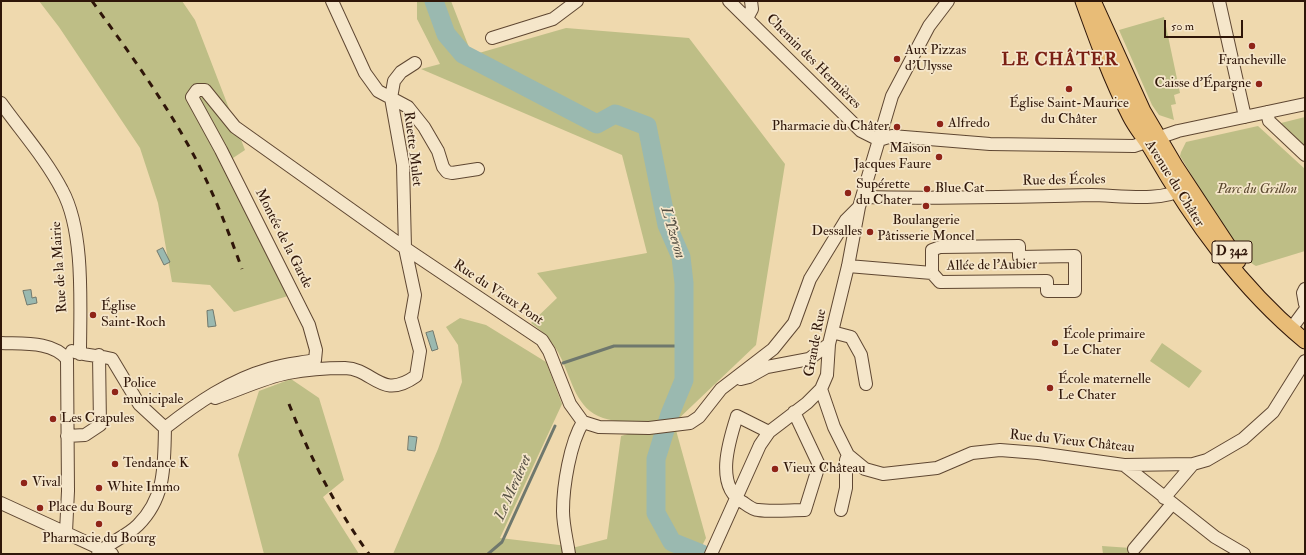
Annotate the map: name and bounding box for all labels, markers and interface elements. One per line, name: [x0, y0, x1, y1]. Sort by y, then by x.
street label: Chemin des Hermières: [762, 11, 864, 113]
scale bar: [1166, 12, 1245, 38]
text: 50 m: [1171, 19, 1194, 34]
marker: Francheville: [1247, 41, 1257, 51]
place label: Aux Pizzas d'Ulysse: [905, 43, 966, 76]
district label: LE CHÂTER: [1002, 50, 1118, 72]
place label: Francheville: [1218, 53, 1286, 69]
marker: Aux Pizzas d'Ulysse: [892, 54, 902, 64]
place label: Caisse d'Épargne: [1154, 76, 1251, 92]
marker: Caisse d'Épargne: [1254, 79, 1264, 89]
marker: Église Saint-Maurice du Châter: [1064, 84, 1074, 94]
place label: Église Saint-Maurice du Châter: [1009, 96, 1129, 128]
street label: Ruette Mulet: [399, 111, 425, 187]
place label: Alfredo: [948, 116, 990, 132]
place label: Pharmacie du Châter: [772, 119, 889, 135]
marker: Alfredo: [935, 119, 945, 129]
marker: Pharmacie du Châter: [892, 122, 902, 132]
street label: Avenue du Châter: [1141, 137, 1207, 231]
place label: Maison Jacques Faure: [854, 141, 931, 174]
marker: Maison Jacques Faure: [934, 152, 944, 162]
street label: Rue des Écoles: [1022, 172, 1106, 190]
place label: Supérette du Chater: [856, 177, 912, 210]
place label: Blue Cat: [935, 181, 984, 197]
park label: Parc du Grillon: [1217, 182, 1297, 198]
marker: Blue Cat: [922, 184, 932, 194]
street label: Montée de la Garde: [251, 186, 315, 292]
marker: Supérette du Chater: [843, 188, 853, 198]
marker: Boulangerie Pâtisserie Moncel: [921, 201, 931, 211]
water label: L'Yzeron: [656, 205, 688, 261]
place label: Boulangerie Pâtisserie Moncel: [877, 213, 975, 246]
street label: Rue de la Mairie: [48, 221, 72, 313]
place label: Dessalles: [812, 224, 862, 240]
marker: Dessalles: [865, 227, 875, 237]
road number: D 342: [1212, 241, 1252, 263]
street label: Rue du Vieux Pont: [450, 257, 546, 329]
street label: Allée de l'Aubier: [947, 257, 1037, 275]
place label: Église Saint-Roch: [101, 299, 165, 332]
street label: Grande Rue: [801, 308, 831, 378]
marker: Église Saint-Roch: [88, 310, 98, 320]
place label: École primaire Le Chater: [1063, 327, 1145, 360]
marker: École primaire Le Chater: [1050, 338, 1060, 348]
place label: École maternelle Le Chater: [1058, 372, 1151, 404]
place label: Police municipale: [123, 376, 183, 408]
marker: École maternelle Le Chater: [1045, 383, 1055, 393]
marker: Police municipale: [110, 387, 120, 397]
place label: Les Crapules: [61, 411, 134, 427]
marker: Les Crapules: [48, 414, 58, 424]
street label: Rue du Vieux Château: [1009, 427, 1135, 457]
water label: Le Merderet: [492, 452, 536, 524]
place label: Tendance K: [123, 456, 189, 472]
marker: Tendance K: [110, 459, 120, 469]
place label: Vieux Château: [783, 461, 866, 477]
marker: Vieux Château: [770, 464, 780, 474]
place label: Vival: [32, 475, 61, 491]
marker: Vival: [19, 478, 29, 488]
place label: White Immo: [107, 480, 180, 496]
marker: White Immo: [94, 483, 104, 493]
place label: Place du Bourg: [48, 500, 132, 516]
marker: Place du Bourg: [35, 503, 45, 513]
marker: Pharmacie du Bourg: [94, 519, 104, 529]
place label: Pharmacie du Bourg: [42, 531, 156, 547]

